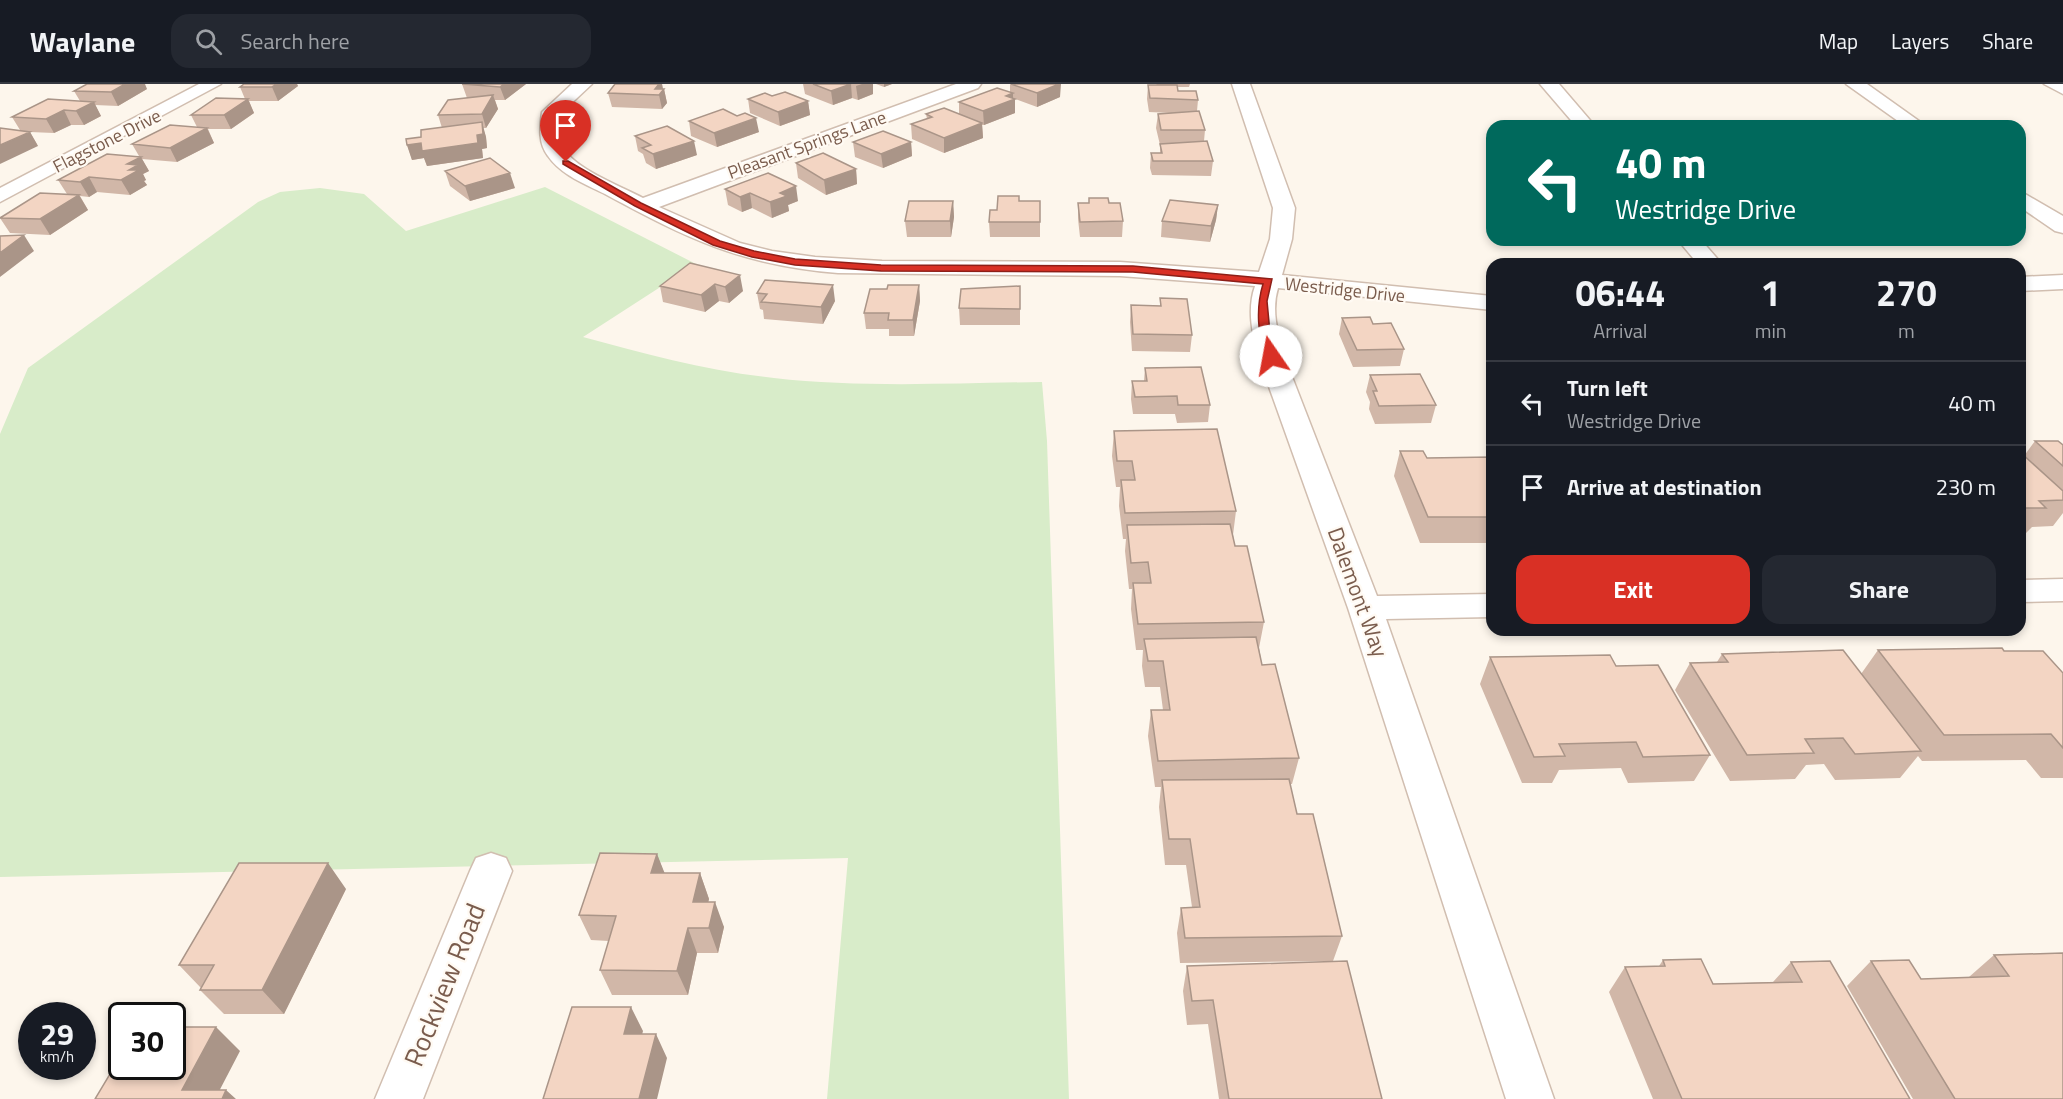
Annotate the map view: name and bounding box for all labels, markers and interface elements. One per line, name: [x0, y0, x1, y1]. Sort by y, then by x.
search box: [171, 14, 591, 68]
text: Waylane: [30, 20, 135, 63]
text: Search here: [240, 24, 350, 58]
icon: search: [192, 25, 225, 58]
text: Map: [1819, 25, 1858, 57]
text: Layers: [1891, 25, 1949, 57]
text: Share: [1982, 25, 2033, 57]
pin: [540, 100, 591, 162]
street label: Flagstone Drive: [48, 102, 166, 179]
street label: Pleasant Springs Lane: [724, 103, 890, 186]
icon: arrive: [549, 109, 582, 142]
text: 40 m: [1615, 130, 1707, 194]
icon: left: [1516, 144, 1594, 222]
text: Westridge Drive: [1615, 188, 1796, 229]
text: 06:44: [1575, 265, 1665, 320]
text: 1: [1761, 265, 1781, 320]
text: 270: [1876, 265, 1937, 320]
street label: Westridge Drive: [1284, 270, 1406, 309]
text: Arrival: [1593, 315, 1648, 346]
text: min: [1755, 315, 1787, 346]
text: m: [1898, 315, 1915, 346]
position arrow: [1239, 324, 1303, 388]
text: Turn left: [1567, 371, 1648, 405]
text: 40 m: [1948, 386, 1996, 420]
icon: left: [1516, 387, 1549, 420]
text: Westridge Drive: [1567, 405, 1701, 436]
text: Arrive at destination: [1567, 470, 1762, 504]
text: 230 m: [1936, 470, 1996, 504]
icon: arrive: [1516, 471, 1549, 504]
street label: Dalemont Way: [1319, 522, 1397, 662]
button: Exit: [1516, 555, 1750, 624]
button: Share: [1762, 555, 1996, 624]
street label: Rockview Road: [392, 897, 495, 1072]
speed limit sign: 30: [108, 1002, 186, 1080]
text: 29: [40, 1011, 74, 1057]
text: km/h: [40, 1045, 74, 1068]

